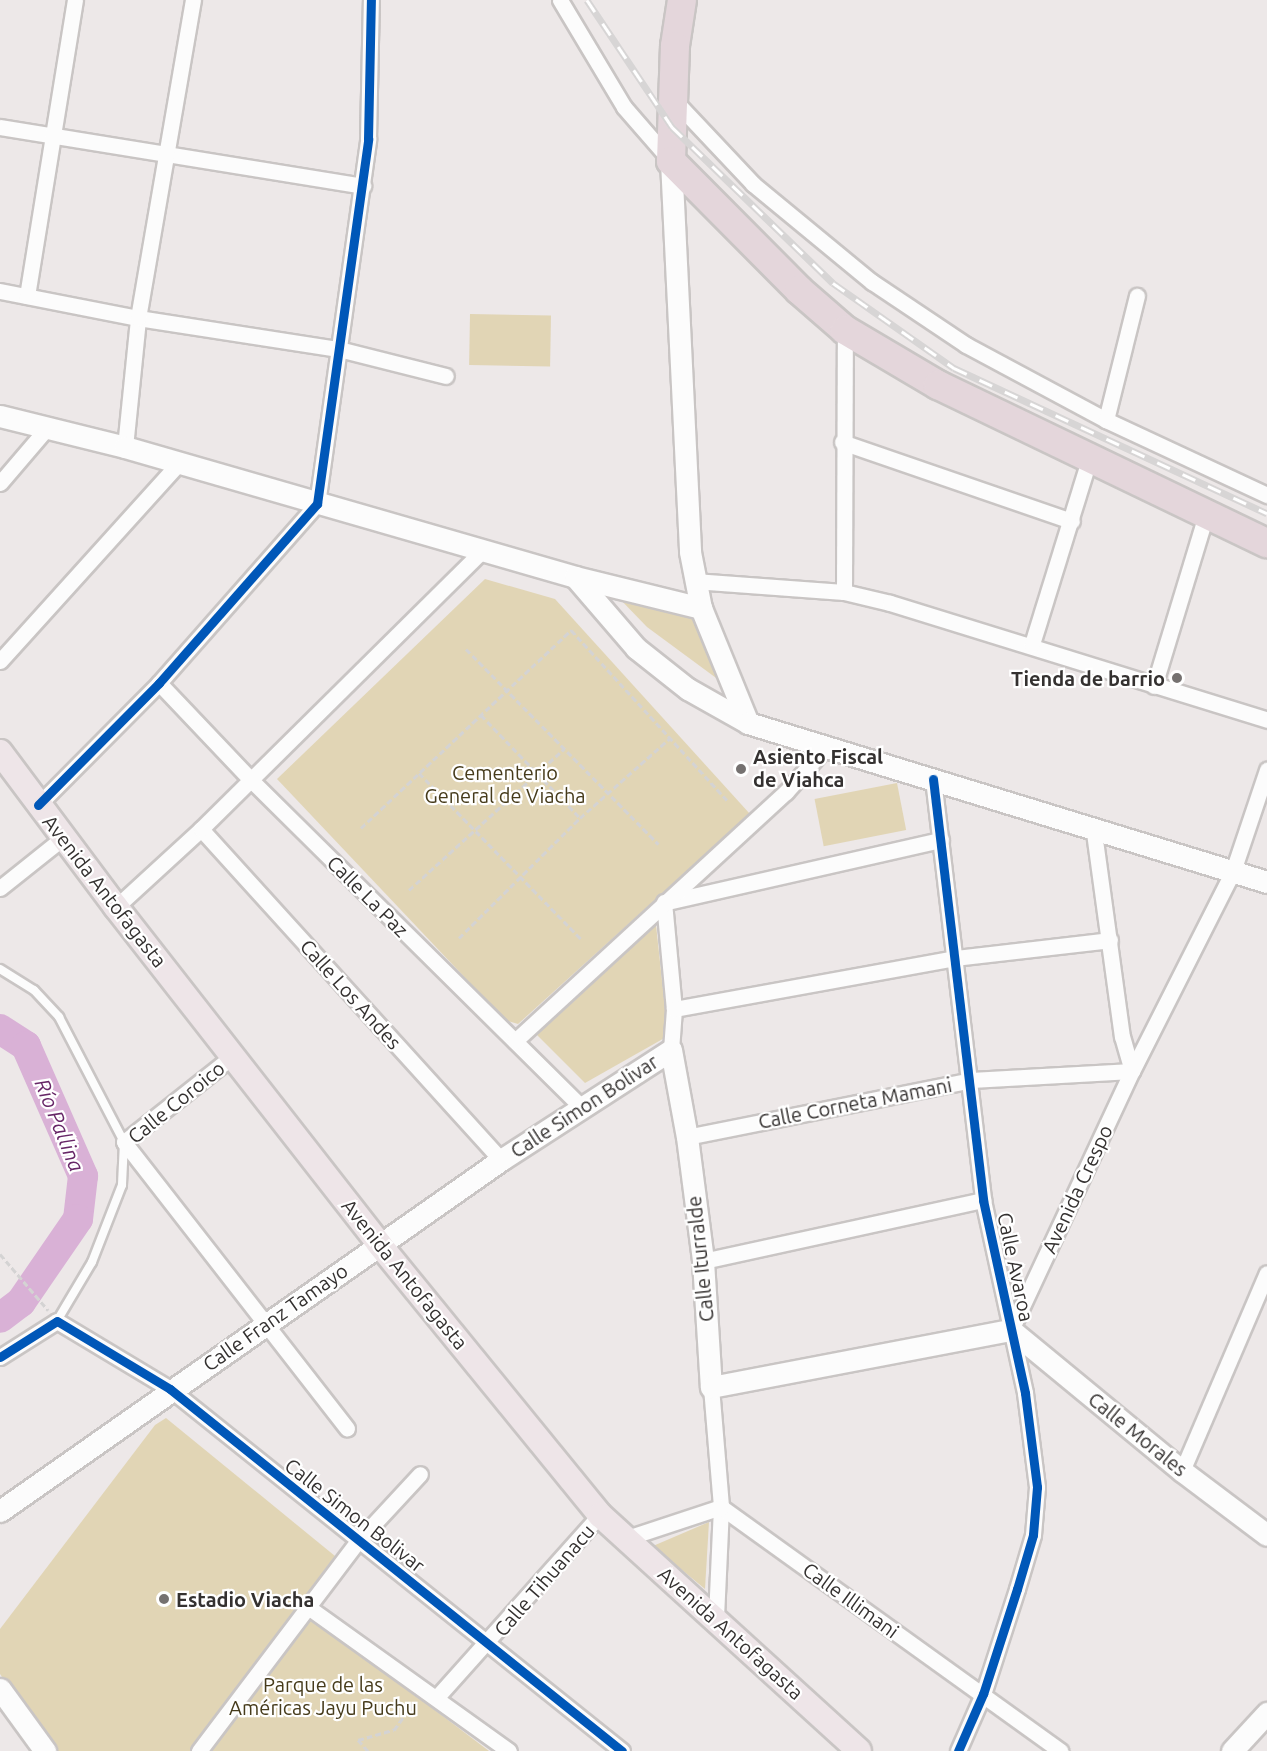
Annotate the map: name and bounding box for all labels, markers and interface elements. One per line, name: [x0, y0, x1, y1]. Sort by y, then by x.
place label: Tienda de barrio: [1011, 666, 1165, 690]
marker: Tienda de barrio: [1170, 671, 1184, 685]
place label: Asiento Fiscal de Viahca: [753, 745, 883, 792]
park label: Cementerio General de Viacha: [424, 761, 586, 808]
marker: Asiento Fiscal de Viahca: [734, 762, 748, 776]
street label: Avenida Antofagasta: [38, 810, 172, 972]
street label: Calle La Paz: [322, 850, 414, 942]
street label: Calle Los Andes: [295, 934, 407, 1054]
street label: Calle Simon Bolivar: [506, 1049, 662, 1163]
street label: Calle Coroico: [123, 1056, 229, 1148]
street label: Calle Corneta Mamani: [756, 1072, 954, 1134]
water label: Río Pallina: [30, 1075, 90, 1175]
street label: Avenida Crespo: [1037, 1121, 1117, 1257]
street label: Avenida Antofagasta: [337, 1194, 473, 1354]
street label: Calle Iturralde: [681, 1195, 719, 1323]
street label: Calle Avaroa: [993, 1210, 1039, 1324]
street label: Calle Franz Tamayo: [198, 1258, 352, 1376]
street label: Calle Morales: [1084, 1387, 1192, 1481]
street label: Calle Simon Bolivar: [280, 1453, 430, 1577]
street label: Calle Tihuanacu: [489, 1519, 599, 1641]
street label: Calle Illimani: [798, 1557, 904, 1643]
street label: Avenida Antofagasta: [654, 1562, 808, 1704]
place label: Estadio Viacha: [176, 1587, 314, 1611]
marker: Estadio Viacha: [157, 1592, 171, 1606]
park label: Parque de las Américas Jayu Puchu: [229, 1672, 417, 1719]

